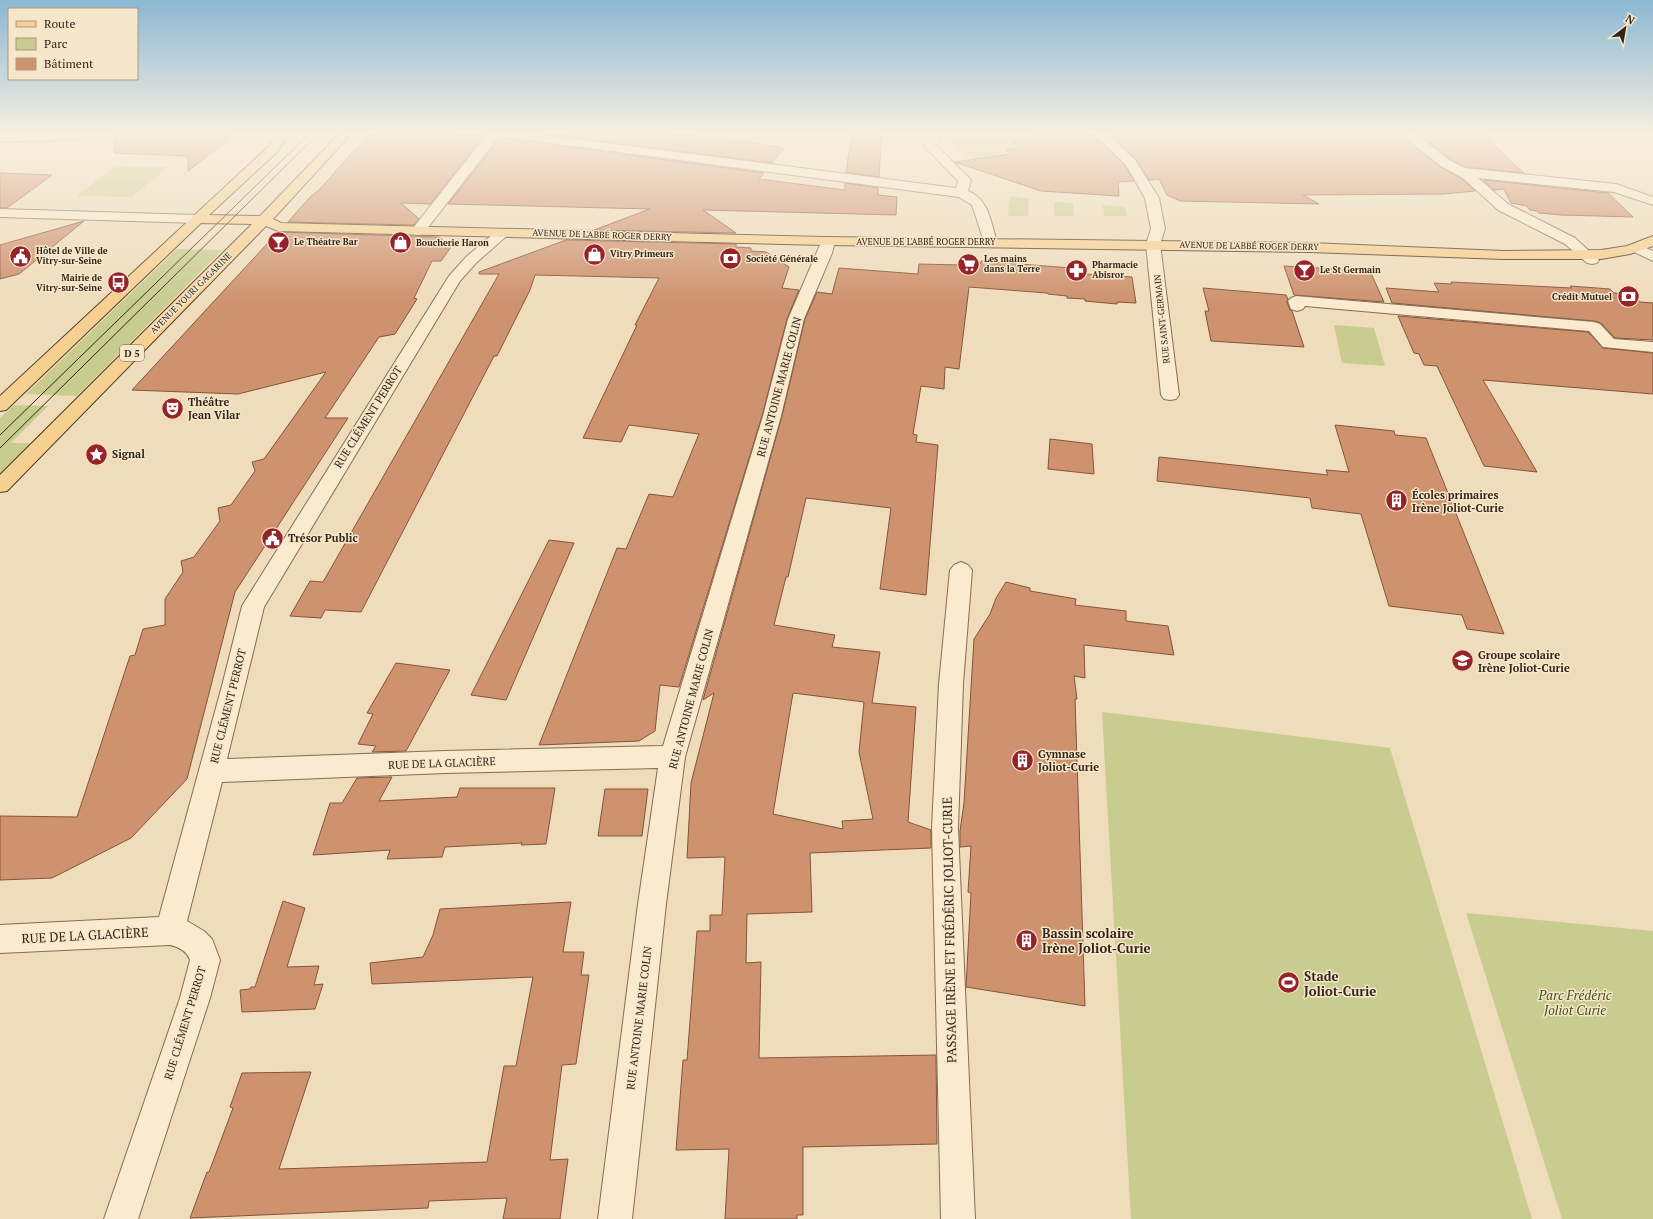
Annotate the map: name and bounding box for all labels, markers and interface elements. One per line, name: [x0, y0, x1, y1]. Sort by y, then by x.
legend: [8, 8, 138, 80]
north arrow: [1605, 8, 1645, 48]
text: N: [1623, 11, 1638, 28]
text: Route: [44, 16, 75, 31]
text: Parc: [44, 36, 68, 51]
text: Bâtiment: [44, 56, 94, 71]
street label: AVENUE DE L'ABBÉ ROGER DERRY: [532, 227, 672, 243]
bar icon: Le Théatre Bar: [265, 229, 291, 255]
shop icon: Boucherie Haron: [387, 230, 413, 256]
place label: Le Théatre Bar: [294, 236, 358, 248]
street label: AVENUE DE L'ABBÉ ROGER DERRY: [856, 236, 996, 248]
place label: Boucherie Haron: [416, 237, 489, 249]
street label: AVENUE DE L'ABBÉ ROGER DERRY: [1179, 239, 1319, 253]
shop icon: Vitry Primeurs: [581, 241, 607, 267]
public building icon: Hôtel de Ville de Vitry-sur-Seine: [8, 243, 34, 269]
place label: Hôtel de Ville de Vitry-sur-Seine: [36, 245, 108, 267]
bank icon: Société Générale: [718, 246, 744, 272]
place label: Vitry Primeurs: [610, 248, 674, 260]
street label: AVENUE YOURI GAGARINE: [148, 250, 234, 336]
supermarket icon: Les mains dans la Terre: [956, 251, 982, 277]
place label: Société Générale: [746, 253, 818, 265]
place label: Les mains dans la Terre: [984, 253, 1040, 275]
pharmacy icon: Pharmacie Abisror: [1063, 257, 1089, 283]
bar icon: Le St Germain: [1292, 257, 1318, 283]
place label: Pharmacie Abisror: [1092, 259, 1138, 281]
place label: Le St Germain: [1320, 264, 1381, 276]
bus stop icon: Mairie de Vitry-sur-Seine: [105, 270, 131, 296]
place label: Mairie de Vitry-sur-Seine: [36, 272, 102, 294]
street label: RUE SAINT-GERMAIN: [1151, 273, 1173, 364]
bank icon: Crédit Mutuel: [1615, 284, 1641, 310]
place label: Crédit Mutuel: [1552, 291, 1612, 303]
street label: RUE ANTOINE MARIE COLIN: [754, 315, 804, 459]
road number: D 5: [120, 345, 144, 361]
street label: RUE CLÉMENT PERROT: [331, 363, 405, 471]
theatre icon: Théâtre Jean Vilar: [159, 395, 185, 421]
place label: Théâtre Jean Vilar: [188, 395, 240, 422]
place icon: Signal: [84, 441, 110, 467]
place label: Signal: [112, 447, 145, 461]
building icon: Écoles primaires Irène Joliot-Curie: [1384, 488, 1410, 514]
place label: Écoles primaires Irène Joliot-Curie: [1412, 488, 1504, 515]
public building icon: Trésor Public: [259, 525, 285, 551]
place label: Trésor Public: [288, 531, 358, 545]
street label: RUE ANTOINE MARIE COLIN: [666, 627, 716, 771]
street label: RUE CLÉMENT PERROT: [207, 647, 249, 765]
school or university icon: Groupe scolaire Irène Joliot-Curie: [1450, 648, 1476, 674]
place label: Groupe scolaire Irène Joliot-Curie: [1478, 648, 1570, 675]
building icon: Gymnase Joliot-Curie: [1009, 747, 1035, 773]
place label: Gymnase Joliot-Curie: [1038, 747, 1099, 774]
street label: RUE DE LA GLACIÈRE: [388, 754, 496, 772]
street label: PASSAGE IRÈNE ET FRÉDÉRIC JOLIOT-CURIE: [938, 797, 960, 1063]
street label: RUE DE LA GLACIÈRE: [21, 923, 149, 947]
place label: Bassin scolaire Irène Joliot-Curie: [1042, 924, 1151, 957]
building icon: Bassin scolaire Irène Joliot-Curie: [1013, 927, 1039, 953]
street label: RUE ANTOINE MARIE COLIN: [623, 945, 655, 1091]
street label: RUE CLÉMENT PERROT: [161, 964, 209, 1081]
place label: Stade Joliot-Curie: [1304, 967, 1376, 1000]
sports icon: Stade Joliot-Curie: [1276, 970, 1302, 996]
park label: Parc Frédéric Joliot Curie: [1538, 986, 1612, 1019]

